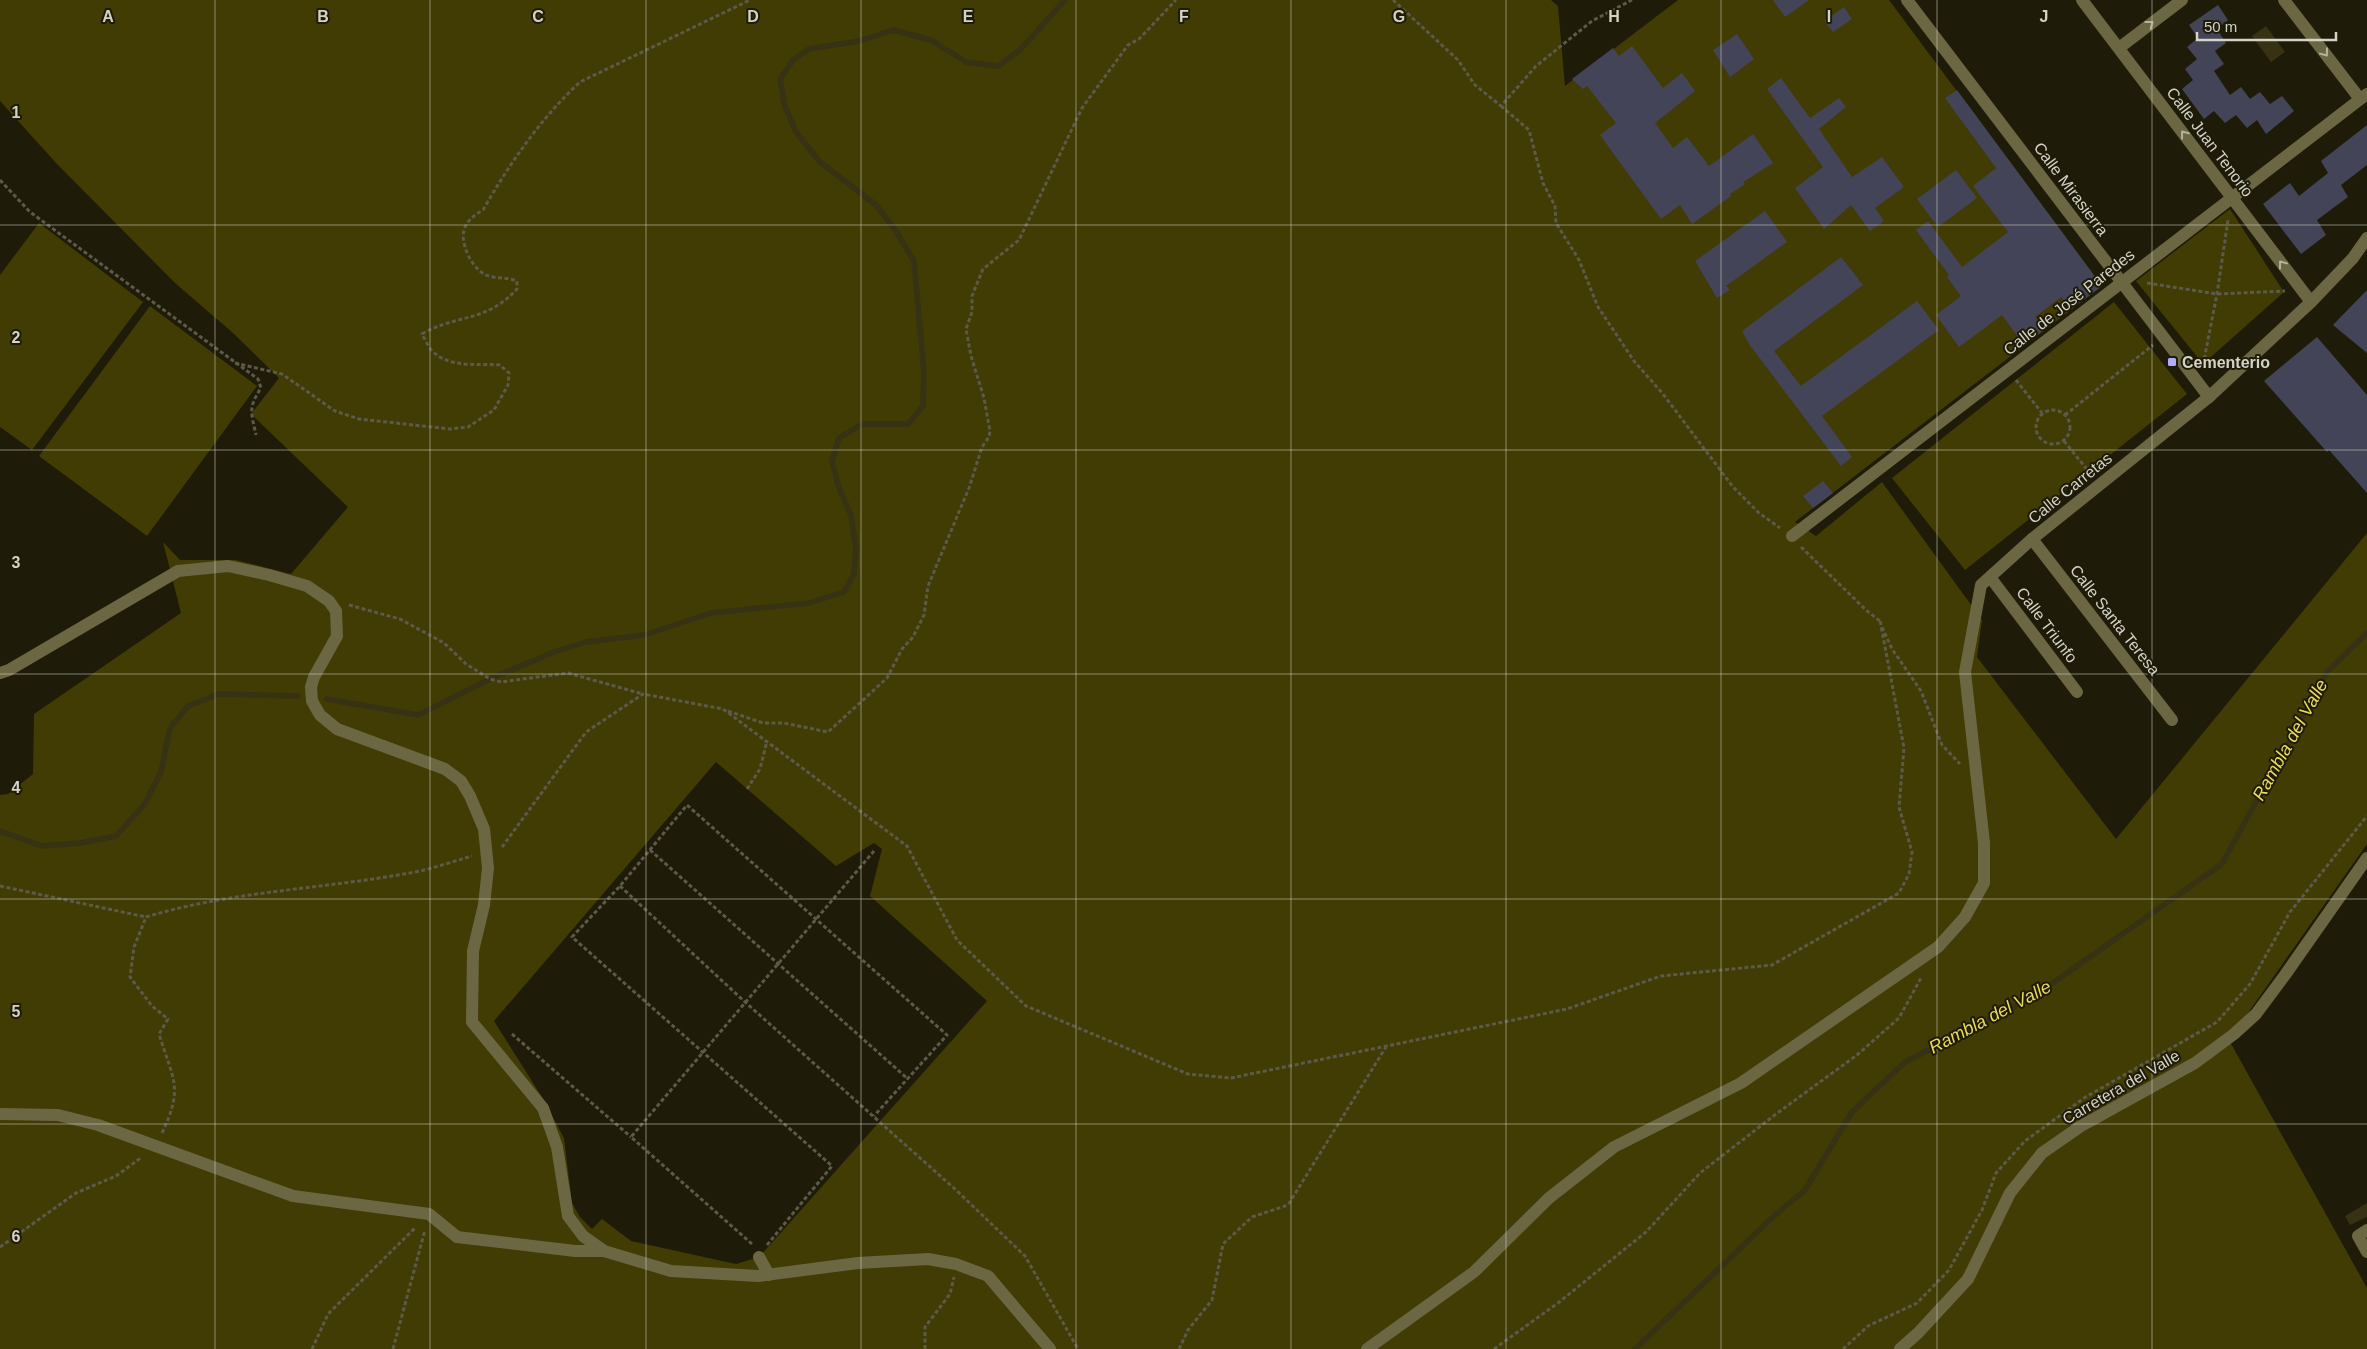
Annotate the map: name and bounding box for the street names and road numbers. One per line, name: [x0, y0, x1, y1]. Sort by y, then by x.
street label: Calle Juan Tenorio: [2163, 84, 2257, 200]
street label: Calle Mirasierra: [2031, 139, 2112, 239]
street label: Calle de José Paredes: [2000, 246, 2138, 358]
street label: Calle Carretas: [2025, 449, 2115, 527]
street label: Calle Santa Teresa: [2067, 562, 2163, 678]
street label: Calle Triunfo: [2013, 584, 2081, 666]
street label: Carretera del Valle: [2059, 1047, 2183, 1127]

